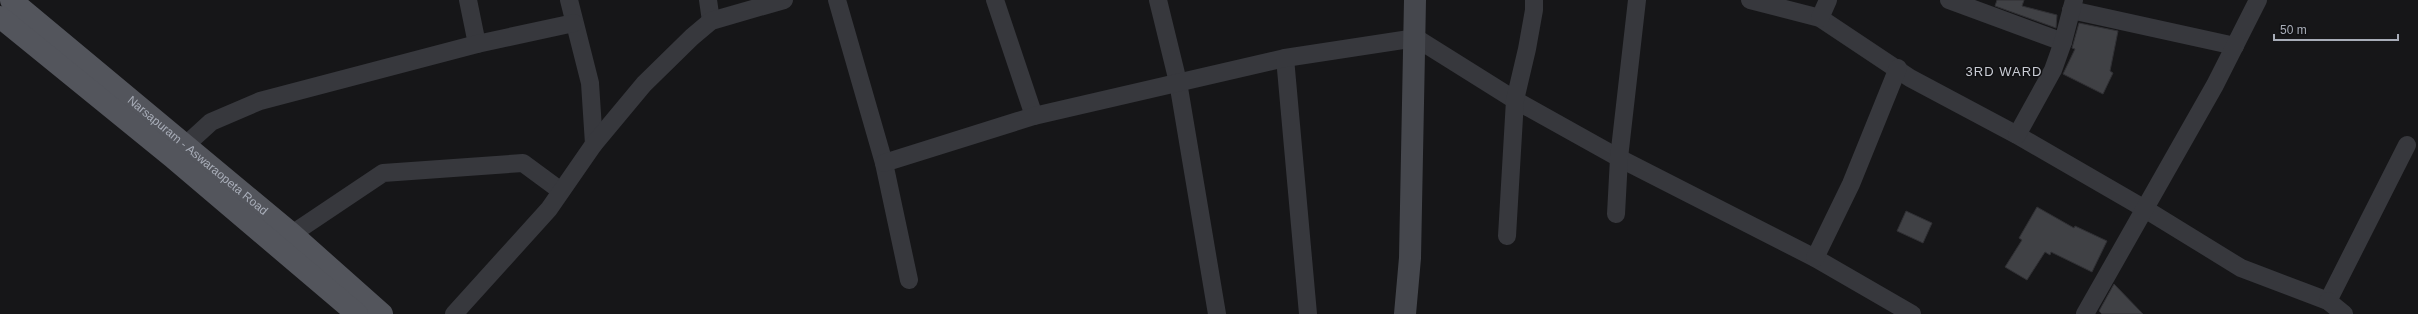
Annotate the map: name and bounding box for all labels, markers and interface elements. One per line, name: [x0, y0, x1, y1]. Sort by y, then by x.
scale bar: [2274, 16, 2398, 42]
text: 50 m: [2280, 23, 2307, 37]
district label: 3RD WARD: [1966, 64, 2042, 79]
street label: Narsapuram - Aswaraopeta Road: [125, 93, 271, 218]

